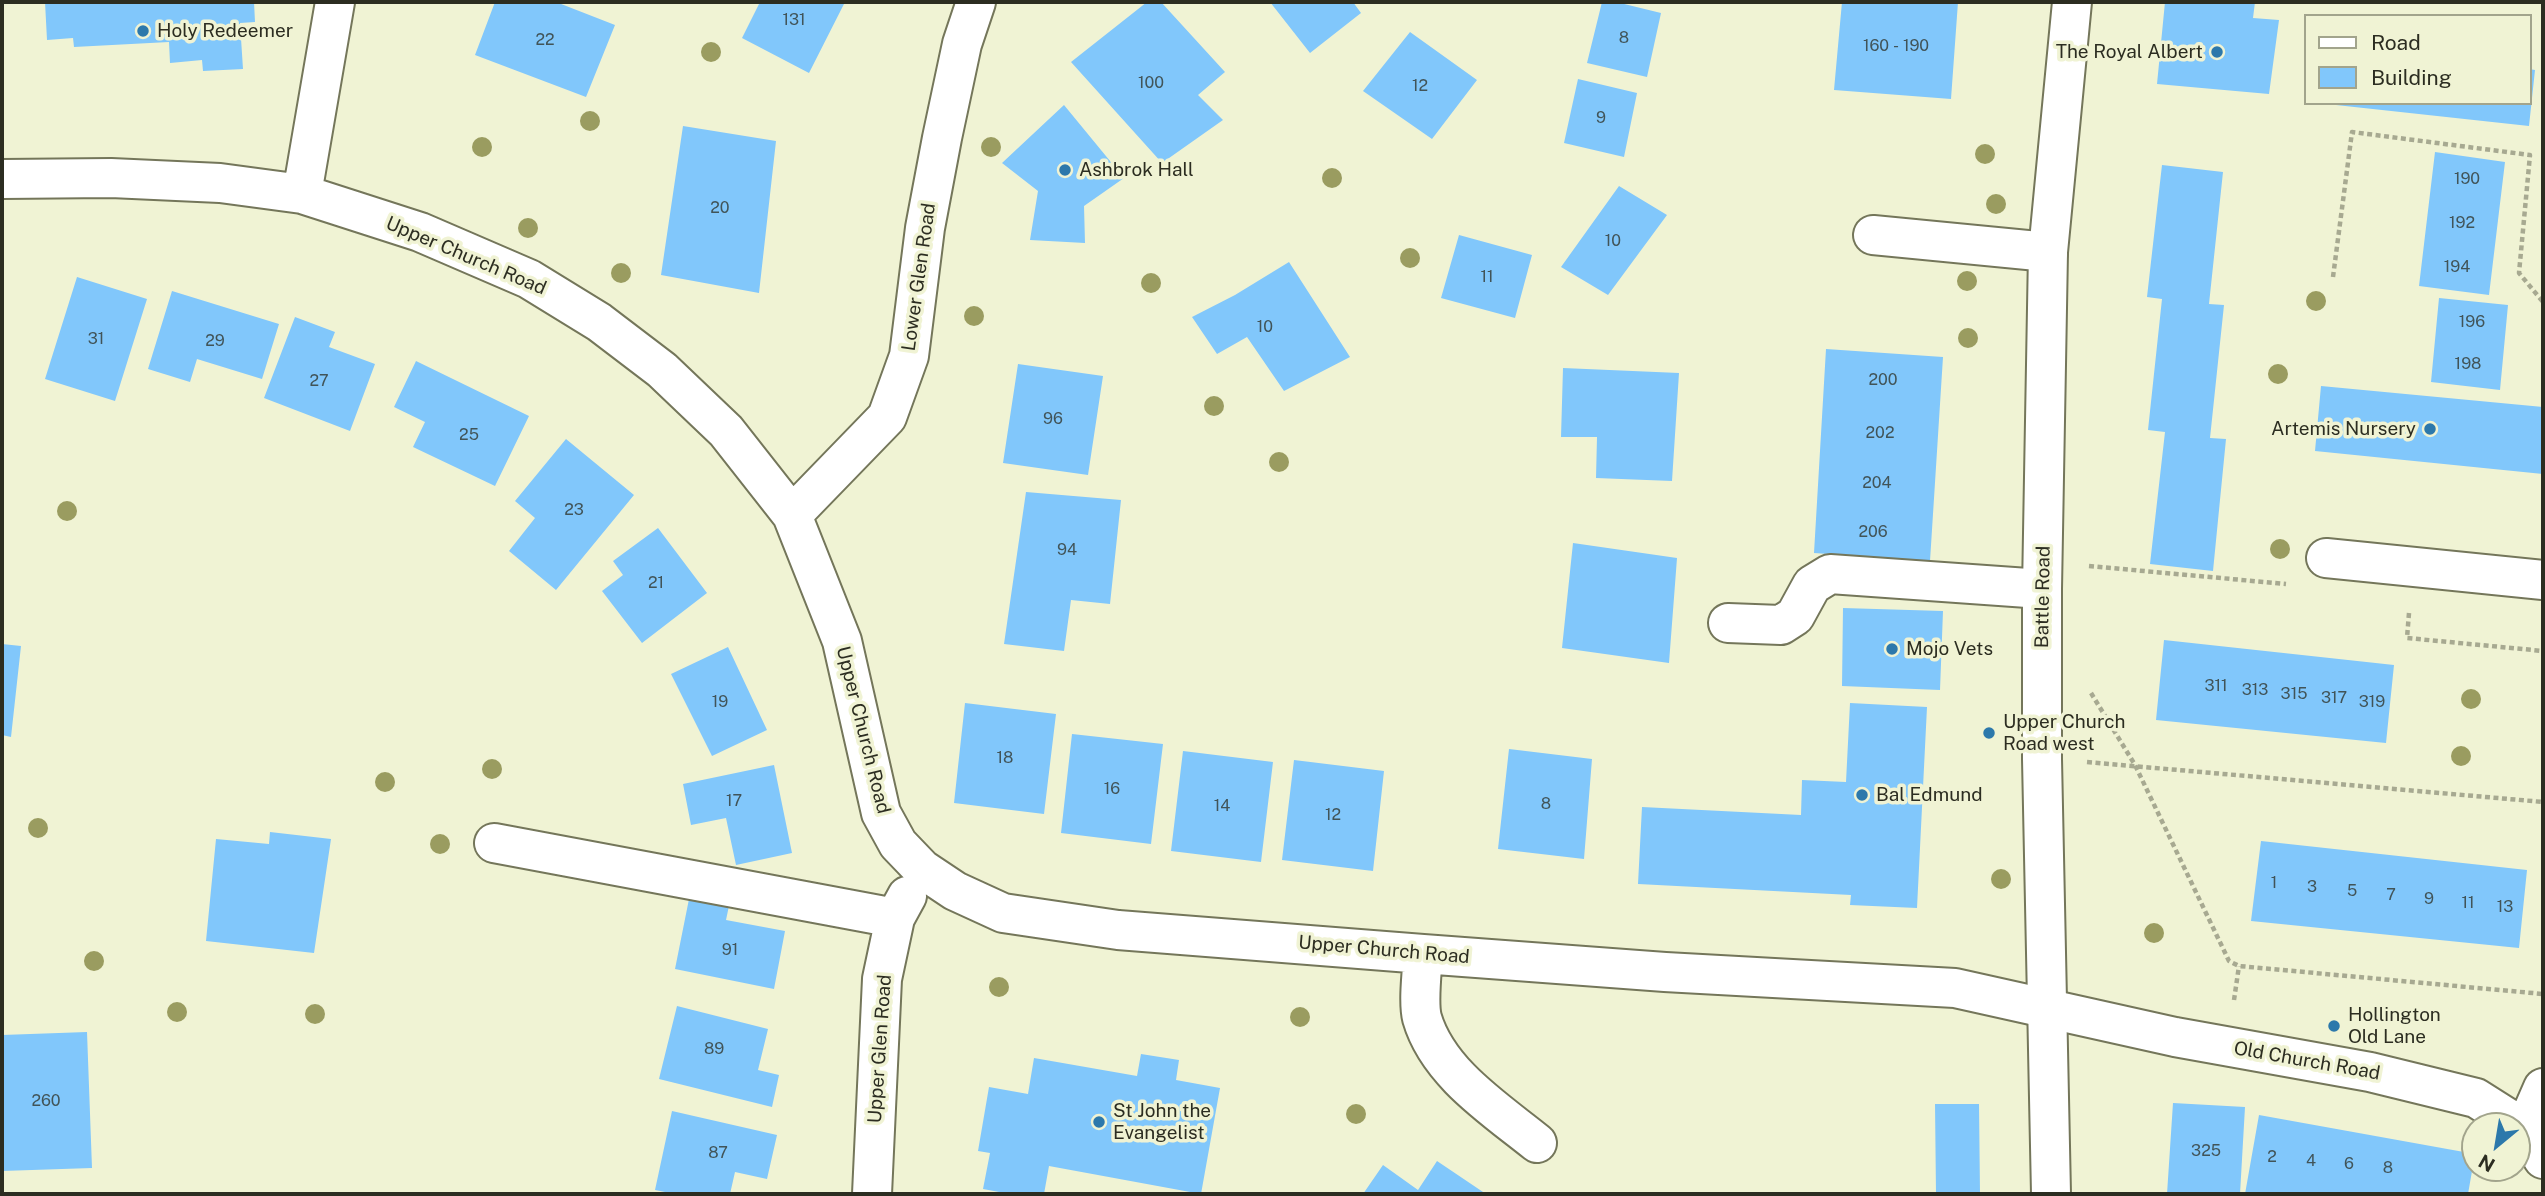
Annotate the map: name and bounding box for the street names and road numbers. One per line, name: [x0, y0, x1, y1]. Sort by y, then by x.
street label: Lower Glen Road: [897, 202, 941, 352]
street label: Upper Church Road: [382, 212, 550, 300]
street label: Battle Road: [2031, 546, 2055, 648]
street label: Upper Church Road: [831, 644, 895, 816]
street label: Upper Church Road: [1297, 931, 1471, 969]
street label: Upper Glen Road: [863, 974, 897, 1124]
street label: Old Church Road: [2232, 1037, 2382, 1085]

